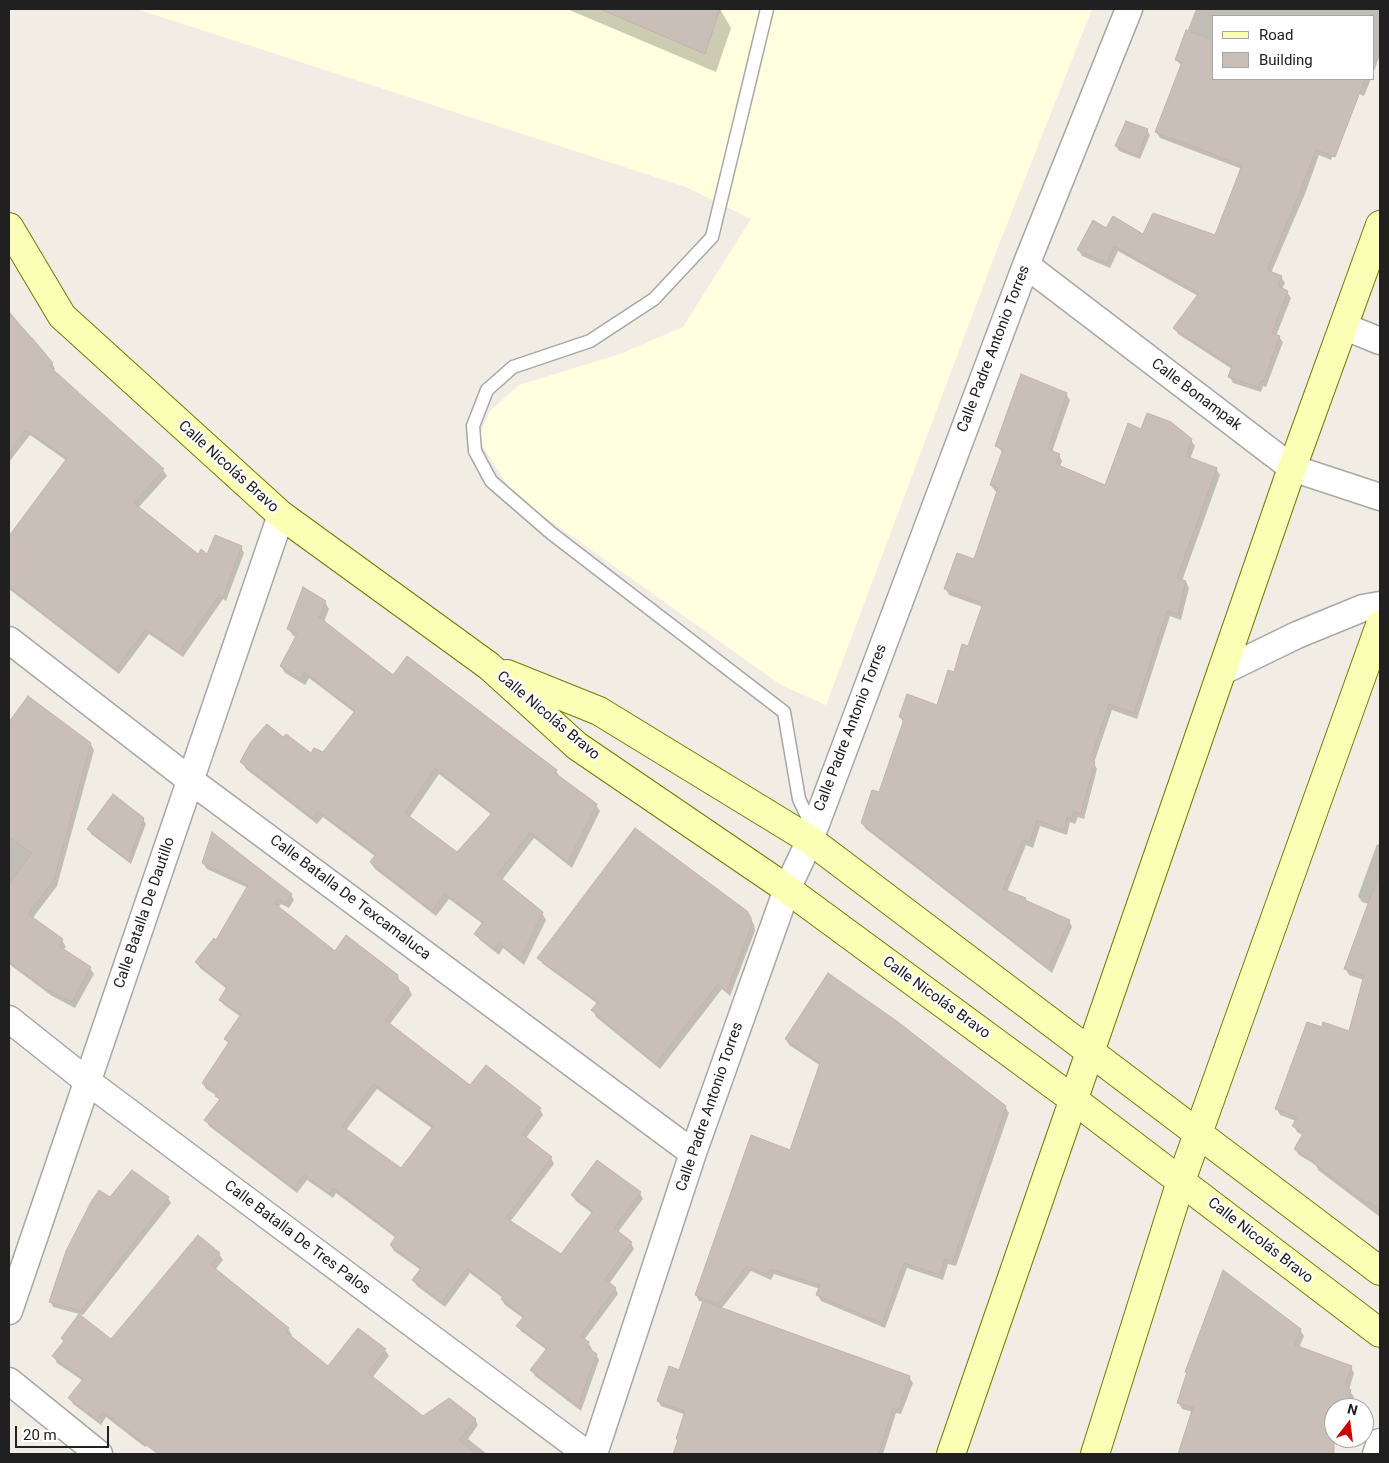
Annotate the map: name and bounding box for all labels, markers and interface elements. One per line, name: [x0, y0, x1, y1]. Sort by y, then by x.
legend: [1212, 15, 1374, 80]
text: Road: [1259, 26, 1293, 44]
text: Building: [1259, 51, 1313, 69]
street label: Calle Padre Antonio Torres: [954, 263, 1034, 435]
street label: Calle Bonampak: [1147, 355, 1245, 435]
street label: Calle Nicolás Bravo: [174, 417, 282, 517]
street label: Calle Padre Antonio Torres: [811, 642, 891, 814]
street label: Calle Nicolás Bravo: [493, 668, 603, 764]
street label: Calle Batalla De Texcamaluca: [266, 832, 434, 964]
street label: Calle Batalla De Dautillo: [111, 835, 179, 991]
street label: Calle Nicolás Bravo: [879, 953, 993, 1043]
street label: Calle Padre Antonio Torres: [673, 1020, 747, 1194]
street label: Calle Batalla De Tres Palos: [220, 1177, 374, 1299]
street label: Calle Nicolás Bravo: [1204, 1194, 1316, 1288]
north arrow: [1324, 1398, 1374, 1448]
text: N: [1346, 1400, 1359, 1418]
scale bar: [18, 1416, 111, 1448]
text: 20 m: [23, 1426, 57, 1444]

